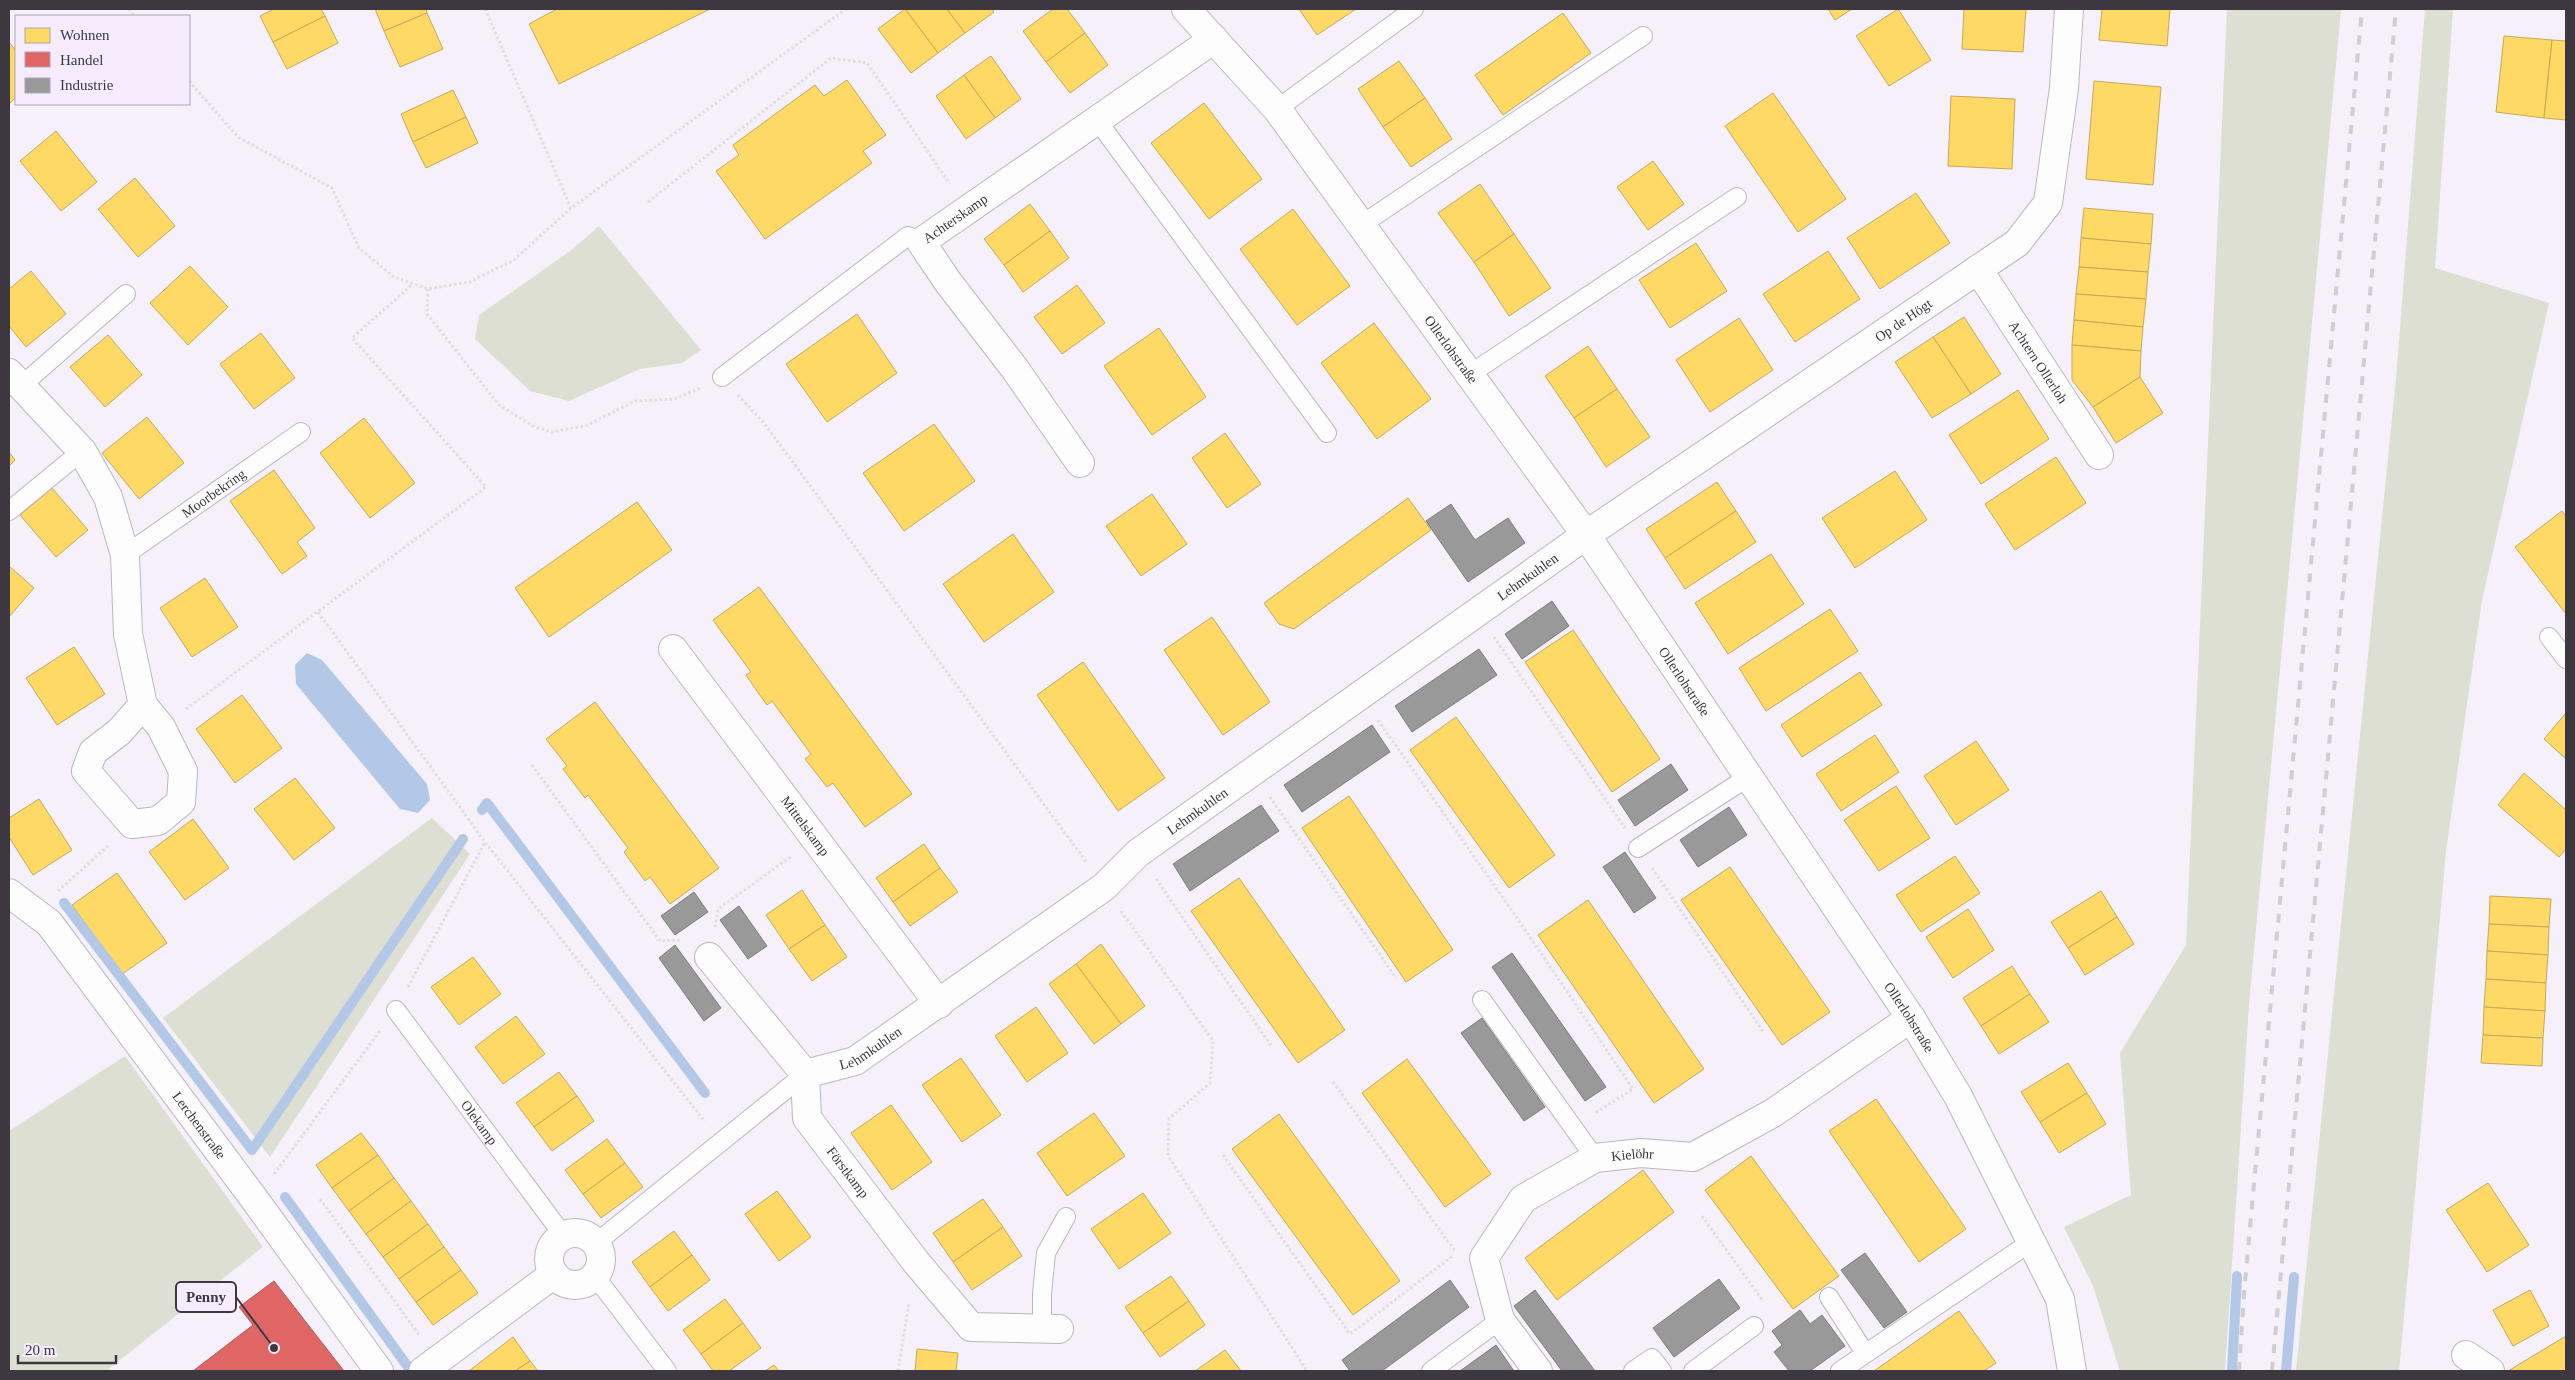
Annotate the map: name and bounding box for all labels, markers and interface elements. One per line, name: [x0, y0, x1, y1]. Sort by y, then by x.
legend: [15, 15, 190, 105]
text: Wohnen: [60, 27, 110, 43]
text: Handel: [60, 52, 103, 68]
text: Industrie: [60, 77, 114, 93]
street label: Achterskamp: [920, 191, 990, 246]
street label: Op de Högt: [1872, 296, 1935, 345]
street label: Ollerlohstraße: [1422, 312, 1481, 386]
street label: Achtern Ollerloh: [2006, 318, 2071, 406]
street label: Moorbekring: [179, 466, 248, 520]
street label: Lehmkuhlen: [1494, 550, 1561, 603]
street label: Ollerlohstraße: [1656, 644, 1713, 719]
street label: Lehmkuhlen: [1164, 784, 1230, 838]
street label: Mittelskamp: [778, 793, 833, 859]
street label: Ollerlohstraße: [1881, 979, 1937, 1055]
street label: Lehmkuhlen: [838, 1024, 904, 1072]
street label: Lerchenstraße: [170, 1089, 229, 1162]
street label: Olekamp: [458, 1097, 501, 1148]
street label: Förstkamp: [824, 1144, 872, 1201]
street label: Kielöhr: [1610, 1145, 1655, 1164]
callout: Penny: [176, 1282, 236, 1312]
text: Penny: [186, 1289, 226, 1305]
scale bar: [18, 1332, 115, 1364]
text: 20 m: [25, 1342, 56, 1358]

